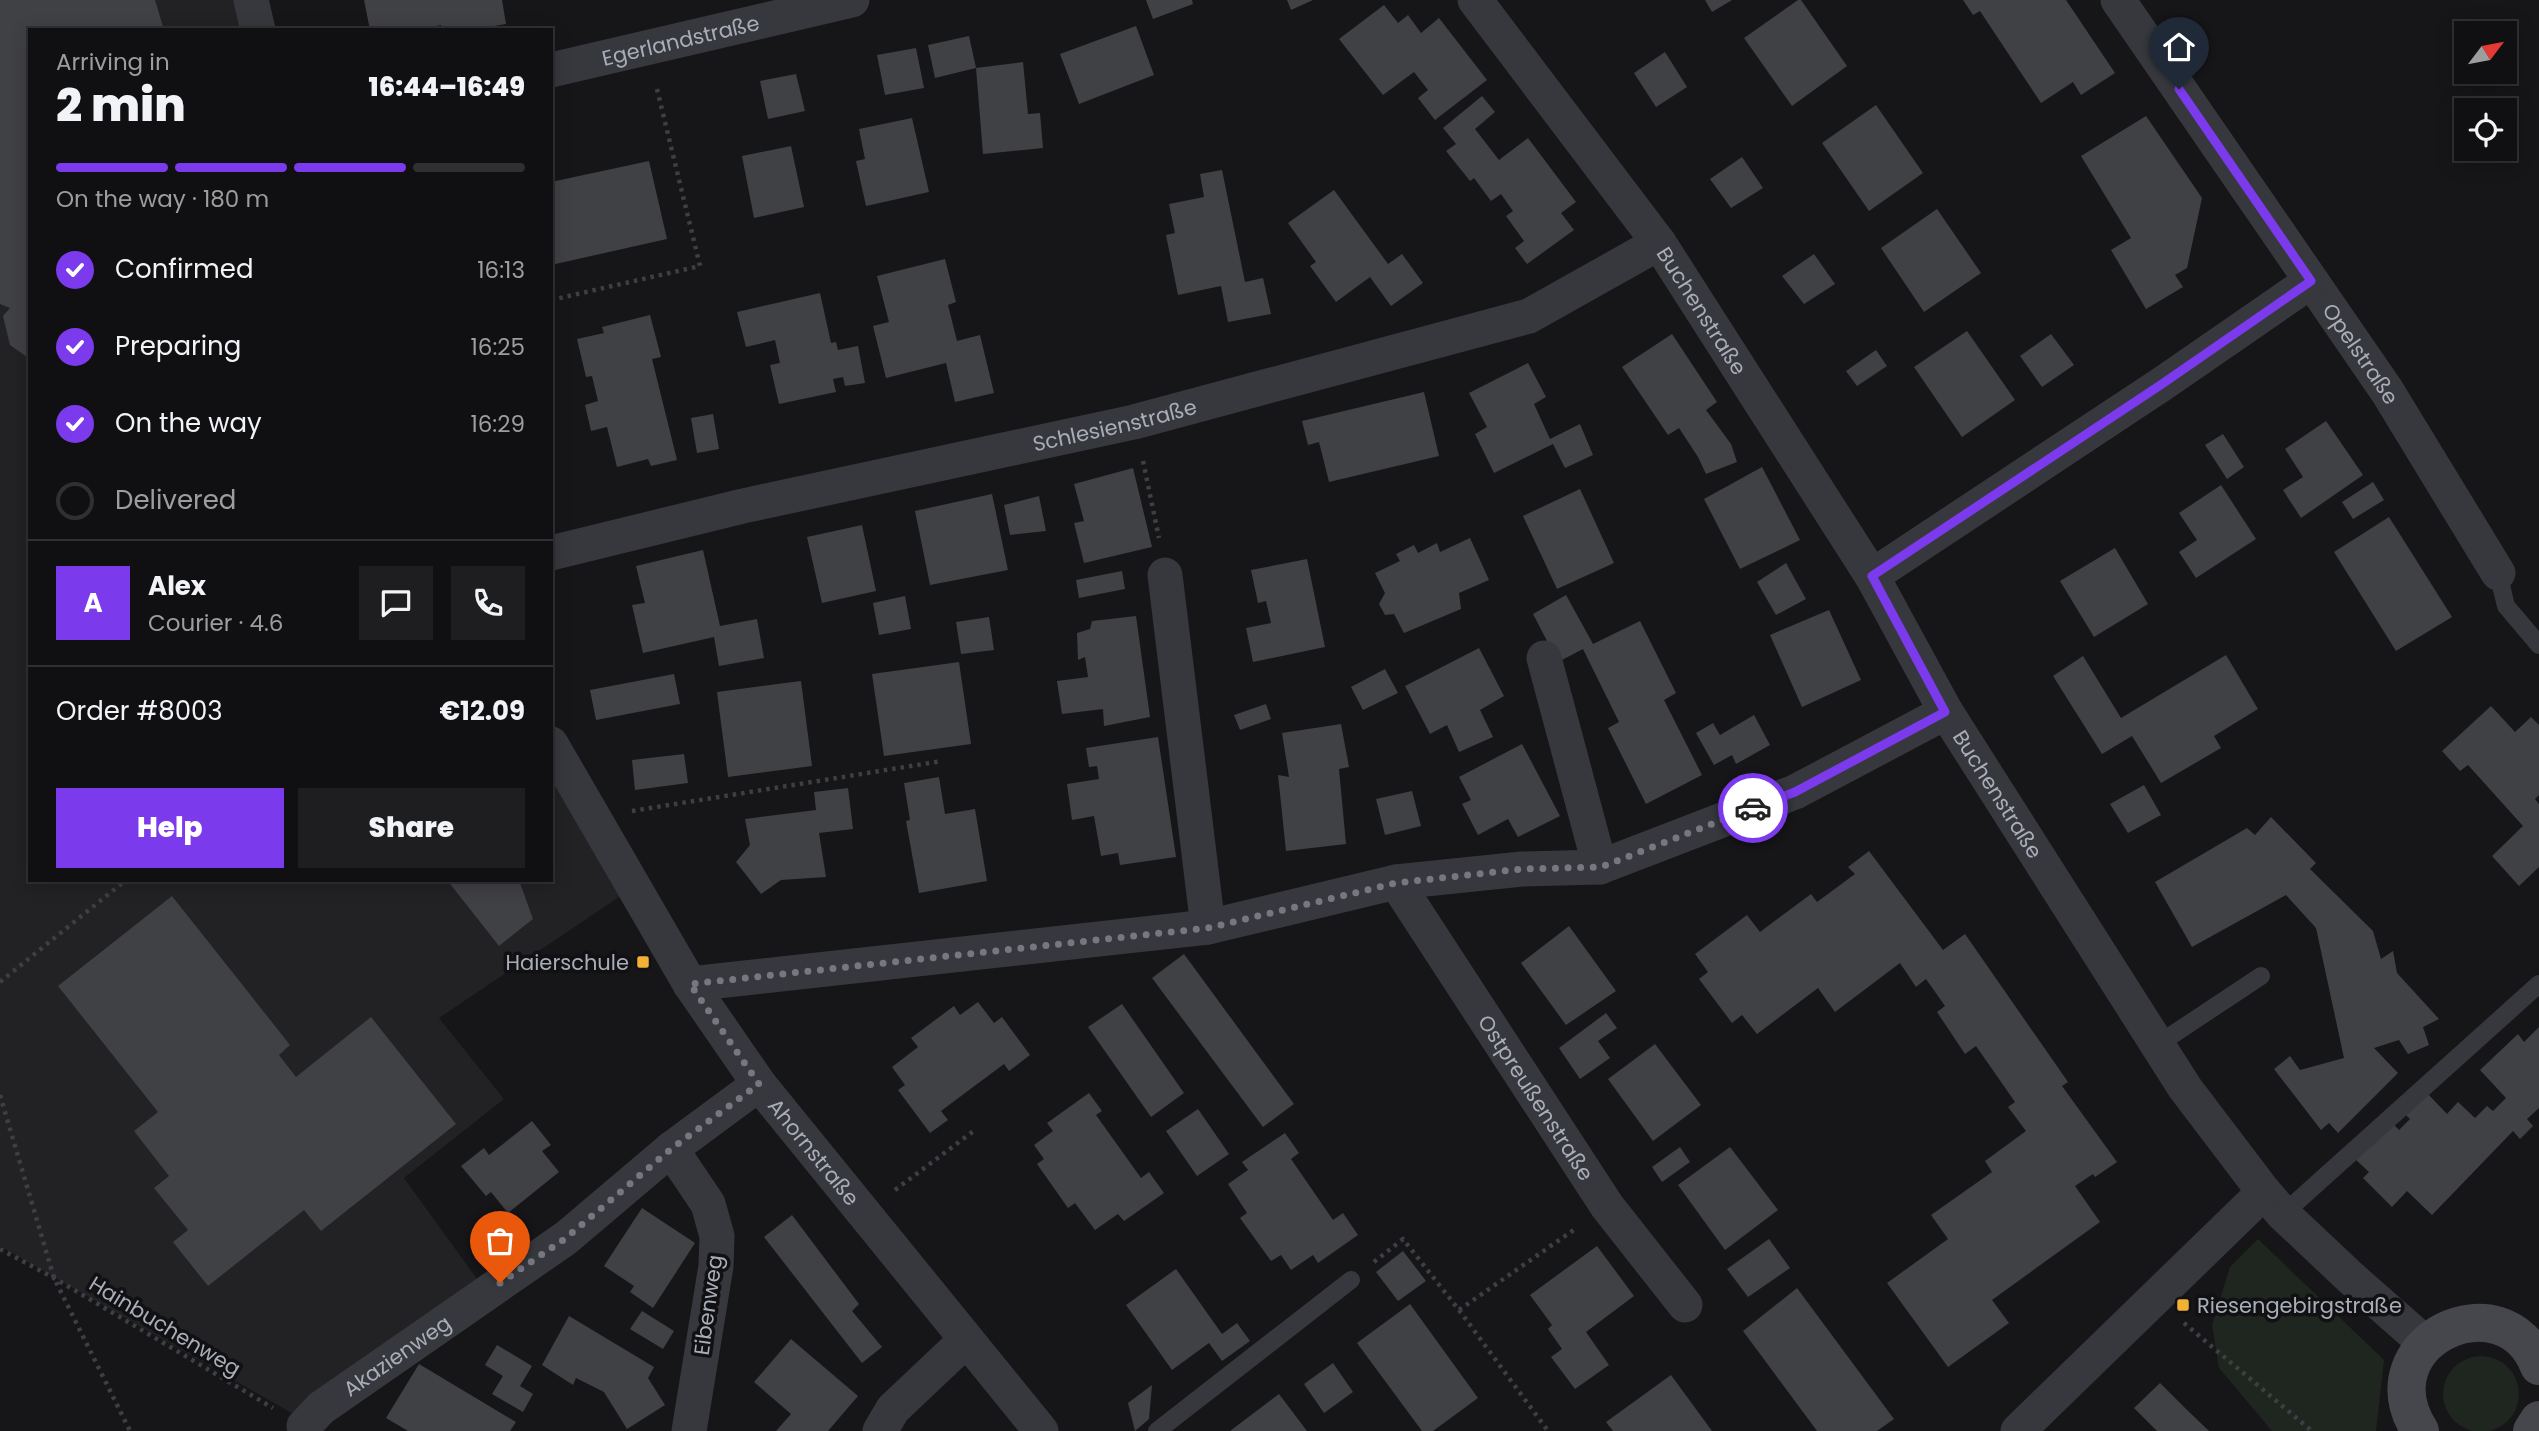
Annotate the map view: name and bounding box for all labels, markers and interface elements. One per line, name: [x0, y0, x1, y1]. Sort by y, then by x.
street label: Egerlandstraße: [599, 8, 762, 72]
pin: [2149, 17, 2209, 89]
north arrow: [2454, 21, 2516, 84]
map controls: [2454, 21, 2517, 161]
icon: home: [2160, 28, 2198, 66]
text: Arriving in: [56, 46, 170, 78]
text: 16:44–16:49: [369, 69, 525, 105]
text: 2 min: [56, 73, 186, 137]
button: locate: [2454, 98, 2517, 161]
text: On the way · 180 m: [56, 183, 269, 215]
street label: Buchenstraße: [1650, 241, 1754, 380]
icon: check: [56, 251, 94, 289]
text: Confirmed: [115, 251, 253, 287]
text: 16:13: [477, 254, 525, 286]
street label: Opelstraße: [2316, 297, 2406, 410]
icon: check: [56, 328, 94, 366]
text: Preparing: [115, 328, 241, 364]
text: 16:25: [470, 331, 525, 363]
street label: Schlesienstraße: [1030, 391, 1200, 458]
icon: check: [56, 405, 94, 443]
text: On the way: [115, 405, 262, 441]
text: 16:29: [470, 408, 525, 440]
text: Delivered: [115, 482, 236, 518]
button: chat: [359, 566, 433, 640]
button: phone: [451, 566, 525, 640]
text: Alex: [148, 568, 206, 604]
text: A: [83, 585, 103, 621]
text: Courier · 4.6: [148, 607, 283, 639]
text: Order #8003: [56, 693, 223, 729]
text: €12.09: [439, 693, 525, 729]
street label: Buchenstraße: [1946, 724, 2050, 864]
courier: [1718, 773, 1788, 843]
button: Help: [56, 788, 284, 868]
button: Share: [298, 788, 525, 868]
icon: car: [1734, 789, 1772, 827]
place label: Haierschule: [505, 948, 629, 977]
marker: Haierschule: [635, 954, 651, 970]
street label: Ostpreußenstraße: [1472, 1009, 1601, 1186]
street label: Ahornstraße: [762, 1092, 866, 1211]
pin: [470, 1211, 530, 1283]
icon: bag: [481, 1222, 519, 1260]
street label: Eibenweg: [687, 1253, 729, 1357]
street label: Hainbuchenweg: [84, 1269, 246, 1383]
place label: Riesengebirgstraße: [2197, 1291, 2402, 1320]
marker: Riesengebirgstraße: [2175, 1297, 2191, 1313]
street label: Akazienweg: [337, 1308, 456, 1403]

